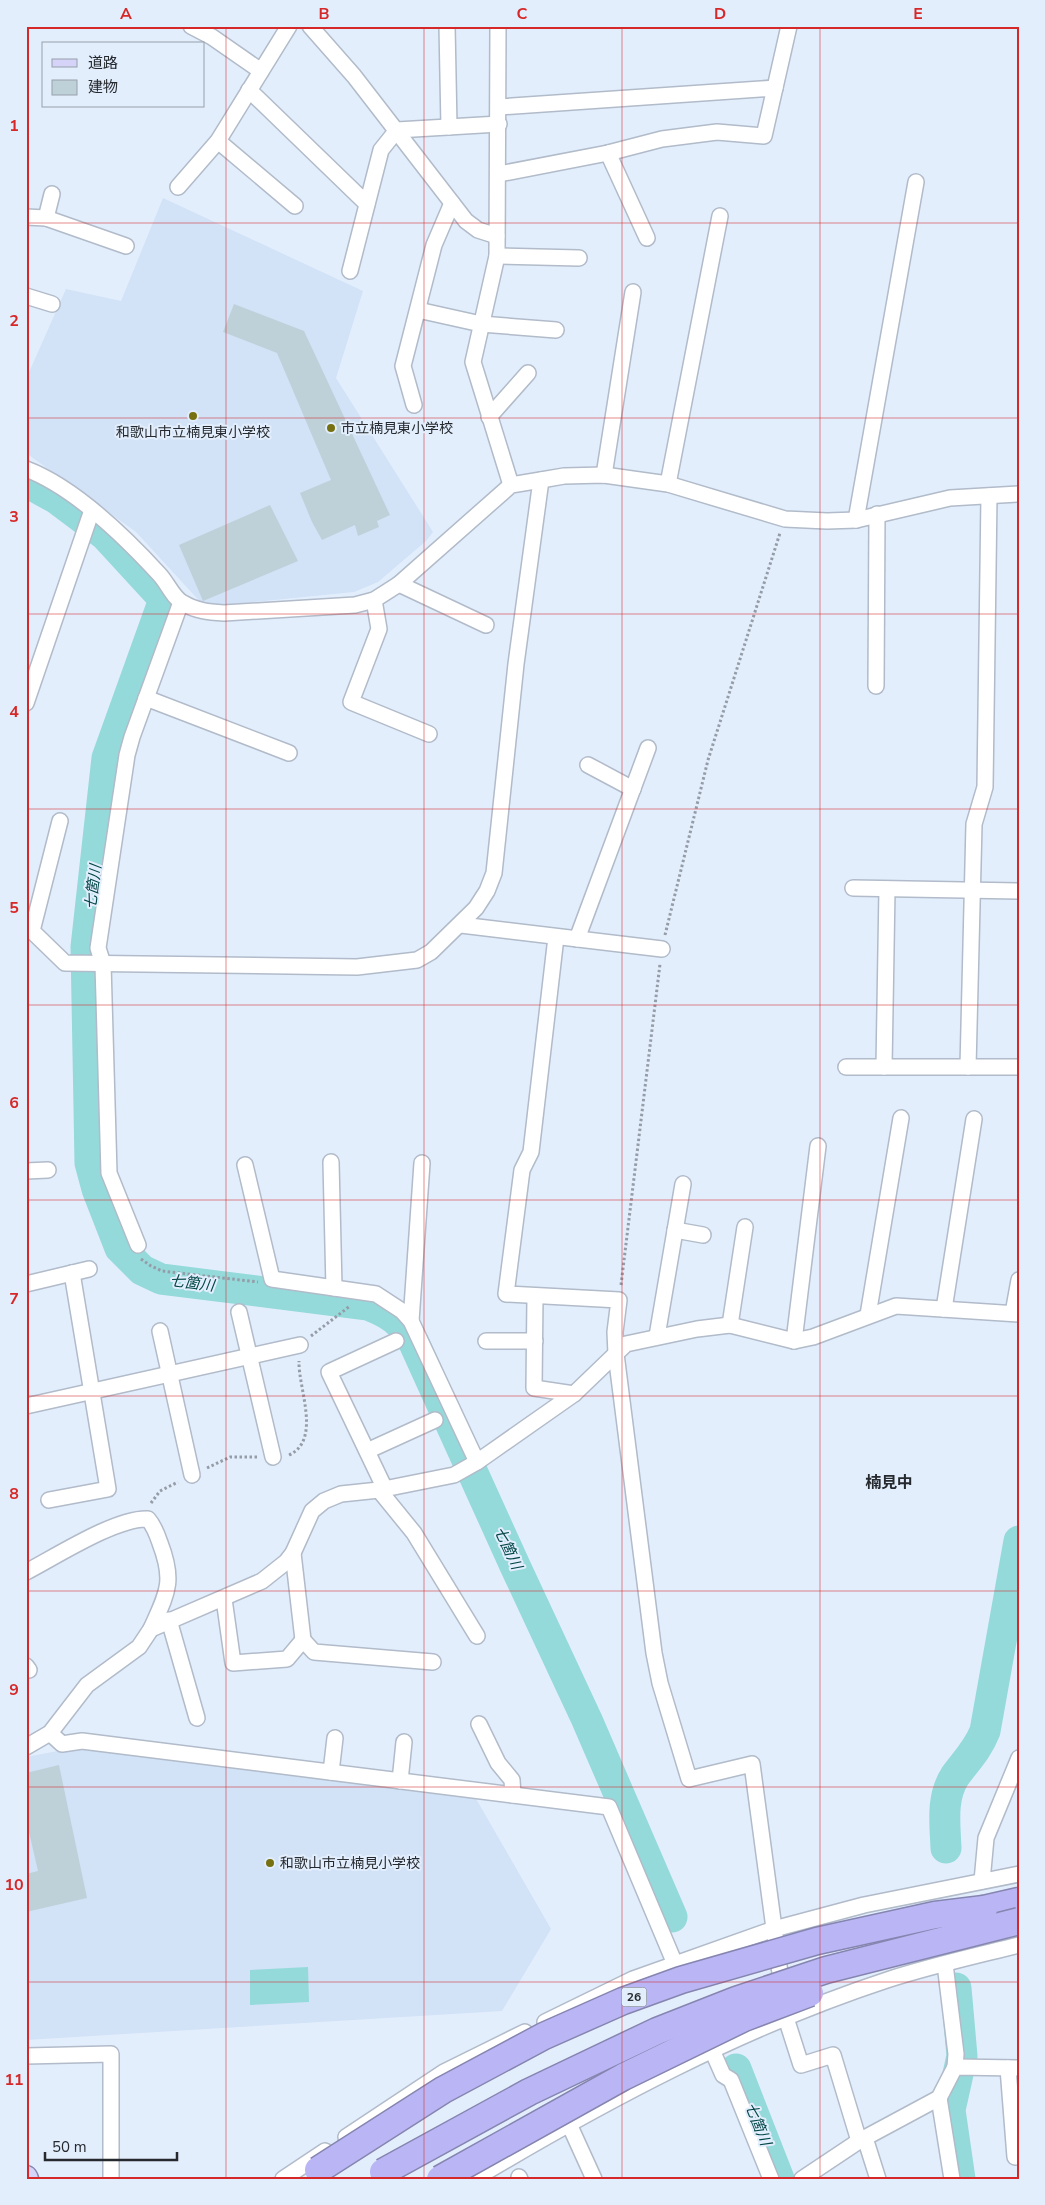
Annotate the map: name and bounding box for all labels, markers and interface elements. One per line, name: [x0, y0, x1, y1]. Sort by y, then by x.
text: A: [120, 3, 132, 25]
text: B: [318, 3, 330, 25]
text: C: [517, 3, 528, 25]
text: D: [714, 3, 726, 25]
text: E: [913, 3, 923, 25]
legend: [42, 42, 205, 108]
text: 道路: [88, 53, 118, 73]
text: 建物: [88, 77, 118, 97]
text: 1: [9, 115, 19, 137]
text: 2: [9, 310, 19, 332]
marker: 和歌山市立楠見東小学校: [187, 410, 199, 422]
place label: 市立楠見東小学校: [341, 419, 453, 438]
marker: 市立楠見東小学校: [325, 422, 337, 434]
place label: 和歌山市立楠見東小学校: [116, 423, 270, 442]
text: 3: [9, 506, 19, 528]
text: 4: [9, 701, 19, 723]
water label: 七箇川: [80, 861, 106, 911]
text: 5: [9, 897, 19, 919]
text: 6: [9, 1092, 19, 1114]
water label: 七箇川: [168, 1270, 218, 1296]
text: 7: [9, 1288, 19, 1310]
district label: 楠見中: [865, 1472, 913, 1494]
text: 8: [9, 1483, 19, 1505]
water label: 七箇川: [489, 1523, 527, 1574]
text: 9: [9, 1679, 19, 1701]
place label: 和歌山市立楠見小学校: [280, 1854, 420, 1873]
marker: 和歌山市立楠見小学校: [264, 1857, 276, 1869]
text: 10: [4, 1874, 24, 1896]
road number: 26: [622, 1988, 646, 2006]
text: 11: [4, 2069, 24, 2091]
water label: 七箇川: [740, 2099, 776, 2150]
scale bar: [45, 2130, 178, 2162]
text: 50 m: [52, 2137, 87, 2157]

